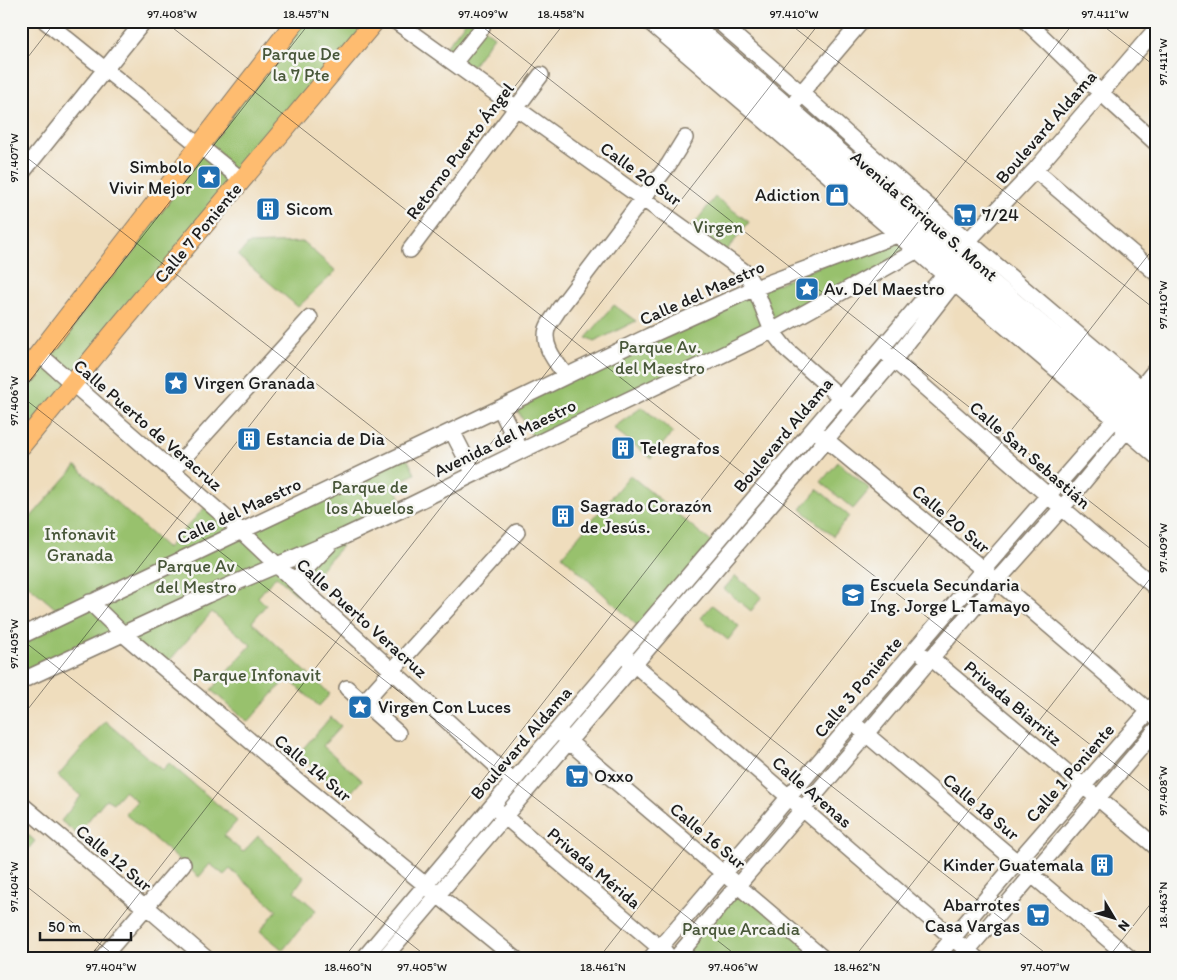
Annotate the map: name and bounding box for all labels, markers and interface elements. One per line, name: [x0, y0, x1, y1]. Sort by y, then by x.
text: 97.408°W: [147, 7, 197, 21]
text: 18.457°N: [283, 7, 329, 21]
text: 97.409°W: [458, 7, 508, 21]
text: 18.458°N: [538, 7, 584, 21]
text: 97.410°W: [769, 7, 819, 21]
text: 97.411°W: [1081, 7, 1129, 21]
text: 97.411°W: [1156, 38, 1170, 86]
park label: Parque De la 7 Pte: [262, 43, 340, 86]
street label: Boulevard Aldama: [991, 66, 1101, 188]
street label: Retorno Puerto Ángel: [401, 78, 519, 224]
text: 97.407°W: [7, 133, 21, 183]
street label: Calle 20 Sur: [596, 137, 687, 211]
street label: Avenida Enrique S. Mont: [846, 146, 1002, 286]
place label: Simbolo Vivir Mejor: [109, 156, 193, 199]
place icon: Simbolo Vivir Mejor: [196, 164, 222, 190]
street label: Calle 7 Poniente: [150, 178, 246, 288]
shop icon: Adiction: [824, 182, 850, 208]
place label: Adiction: [755, 184, 820, 206]
building icon: Sicom: [255, 196, 281, 222]
place label: Sicom: [286, 198, 333, 220]
supermarket icon: 7/24: [952, 202, 978, 228]
place label: 7/24: [982, 204, 1019, 226]
park label: Virgen: [693, 216, 743, 238]
street label: Calle del Maestro: [636, 256, 768, 330]
place icon: Av. Del Maestro: [794, 276, 820, 302]
place label: Av. Del Maestro: [824, 278, 945, 300]
text: 97.410°W: [1156, 280, 1170, 330]
park label: Parque Av. del Maestro: [615, 336, 705, 379]
street label: Calle Puerto de Veracruz: [69, 354, 227, 496]
place icon: Virgen Granada: [163, 370, 189, 396]
place label: Virgen Granada: [194, 372, 315, 394]
street label: Boulevard Aldama: [729, 373, 837, 497]
text: 97.406°W: [7, 376, 21, 426]
street label: Avenida del Maestro: [430, 394, 580, 482]
street label: Calle San Sebastián: [965, 396, 1095, 514]
building icon: Estancia de Dia: [236, 426, 262, 452]
place label: Estancia de Dia: [266, 428, 385, 450]
building icon: Telegrafos: [610, 435, 636, 461]
place label: Telegrafos: [640, 437, 720, 459]
street label: Calle del Maestro: [173, 473, 305, 549]
park label: Parque de los Abuelos: [326, 476, 414, 519]
street label: Calle 20 Sur: [907, 480, 995, 559]
place label: Sagrado Corazón de Jesús.: [580, 495, 712, 538]
building icon: Sagrado Corazón de Jesús.: [550, 503, 576, 529]
park label: Infonavit Granada: [44, 523, 116, 566]
text: 97.409°W: [1156, 523, 1170, 573]
street label: Calle Puerto Veracruz: [292, 553, 432, 683]
park label: Parque Av del Mestro: [155, 555, 237, 598]
place label: Escuela Secundaria Ing. Jorge L. Tamayo: [870, 574, 1030, 617]
school or university icon: Escuela Secundaria Ing. Jorge L. Tamayo: [840, 582, 866, 608]
text: 97.405°W: [7, 619, 21, 669]
street label: Calle 3 Poniente: [809, 632, 907, 742]
street label: Privada Biarritz: [960, 656, 1067, 751]
park label: Parque Infonavit: [193, 664, 322, 686]
street label: Boulevard Aldama: [466, 682, 576, 804]
place icon: Virgen Con Luces: [347, 694, 373, 720]
place label: Virgen Con Luces: [378, 696, 511, 718]
street label: Calle 1 Poniente: [1021, 719, 1119, 827]
street label: Calle 14 Sur: [270, 729, 357, 807]
street label: Calle Arenas: [768, 751, 856, 833]
supermarket icon: Oxxo: [564, 763, 590, 789]
place label: Oxxo: [594, 765, 634, 787]
text: 97.408°W: [1156, 766, 1170, 816]
street label: Calle 18 Sur: [938, 769, 1024, 846]
street label: Calle 16 Sur: [665, 798, 751, 875]
street label: Calle 12 Sur: [71, 820, 157, 897]
street label: Privada Mérida: [543, 822, 645, 914]
building icon: Kinder Guatemala: [1089, 852, 1115, 878]
place label: Kinder Guatemala: [943, 854, 1085, 876]
text: 97.404°W: [7, 862, 21, 912]
text: 18.463°N: [1156, 882, 1170, 928]
north arrow: [1090, 892, 1140, 942]
place label: Abarrotes Casa Vargas: [925, 894, 1020, 937]
supermarket icon: Abarrotes Casa Vargas: [1025, 902, 1051, 928]
scale bar: [40, 910, 131, 942]
text: N: [1114, 917, 1133, 935]
text: 50 m: [48, 918, 81, 936]
park label: Parque Arcadia: [682, 918, 801, 940]
text: 97.404°W: [86, 960, 136, 974]
text: 18.460°N: [324, 960, 372, 974]
text: 97.405°W: [397, 960, 447, 974]
text: 18.461°N: [580, 960, 626, 974]
text: 97.406°W: [708, 960, 758, 974]
text: 18.462°N: [834, 960, 880, 974]
text: 97.407°W: [1020, 960, 1070, 974]

